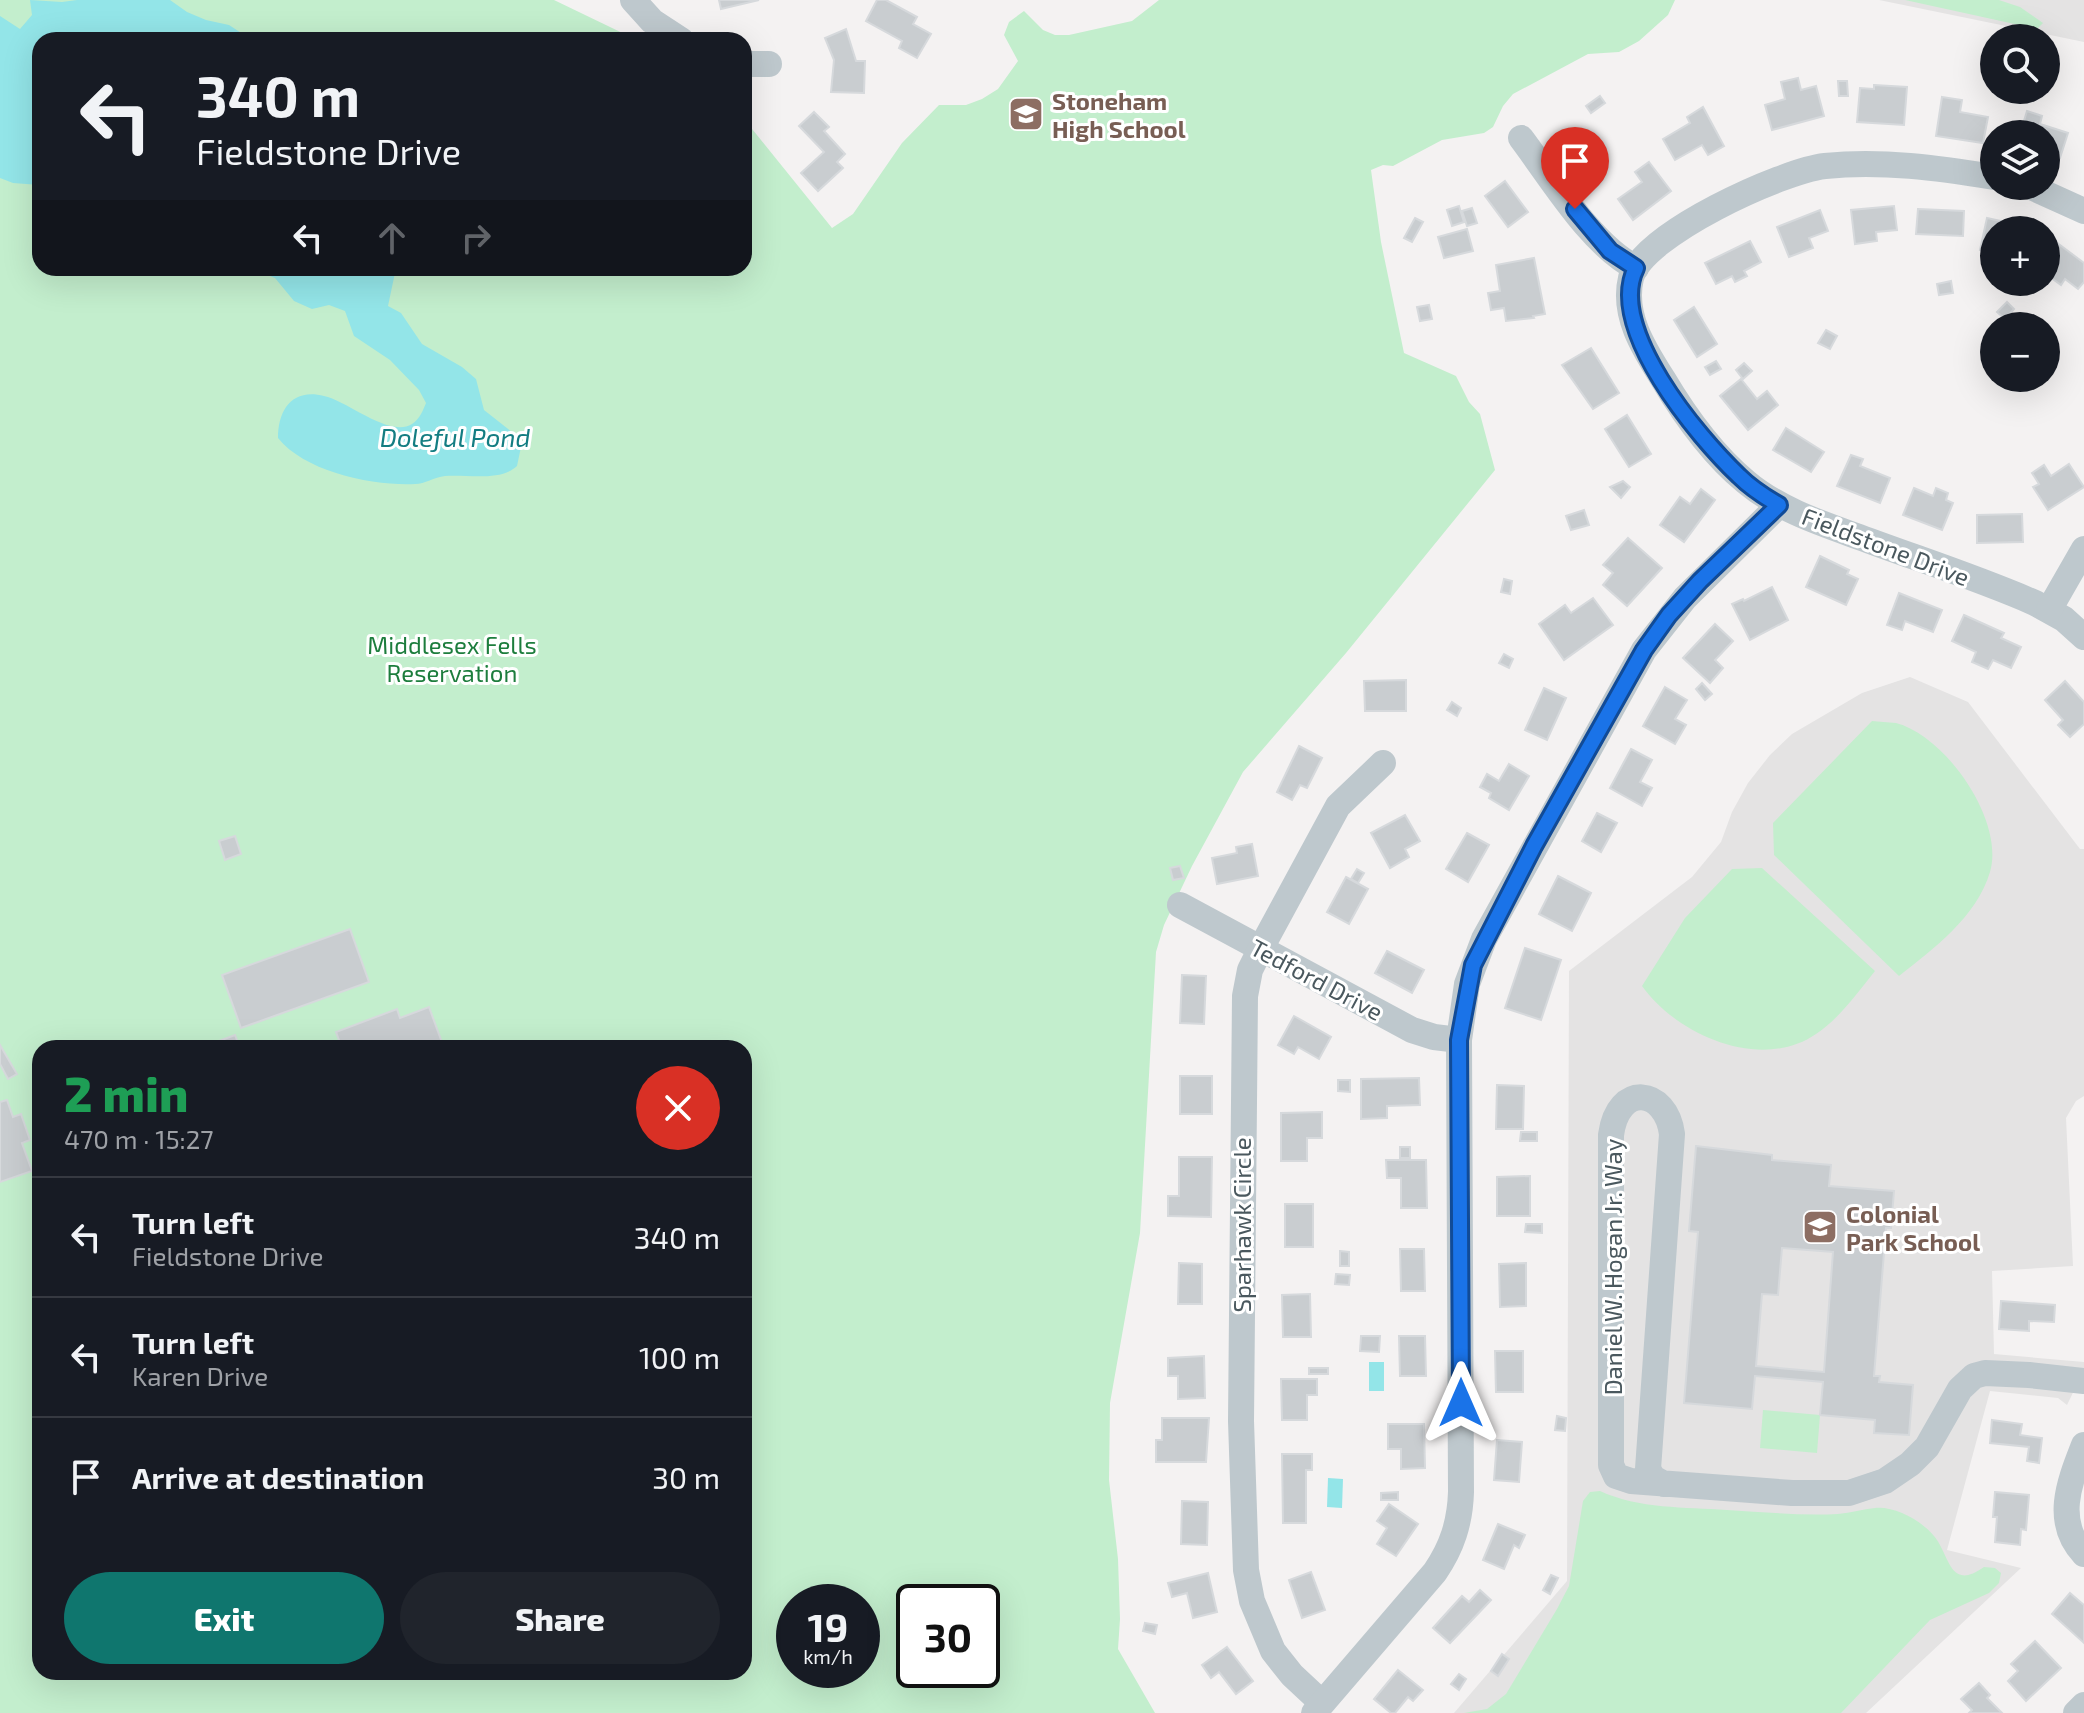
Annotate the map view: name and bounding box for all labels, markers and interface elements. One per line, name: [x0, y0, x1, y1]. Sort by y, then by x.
map controls: [1980, 24, 2060, 392]
button: search: [1980, 24, 2060, 104]
text: 340 m: [196, 61, 360, 128]
icon: left: [64, 64, 168, 168]
place label: Stoneham High School: [1052, 86, 1186, 143]
school or university icon: Stoneham High School: [1007, 95, 1045, 133]
button: layers: [1980, 120, 2060, 200]
pin: [1541, 127, 1609, 209]
text: Fieldstone Drive: [196, 129, 461, 172]
icon: arrive: [1553, 139, 1597, 183]
icon: left: [286, 216, 330, 260]
icon: ahead: [370, 216, 414, 260]
icon: right: [454, 216, 498, 260]
button: +: [1980, 216, 2060, 296]
button: −: [1980, 312, 2060, 392]
water label: Doleful Pond: [380, 421, 530, 452]
street label: Fieldstone Drive: [1798, 501, 1974, 591]
park label: Middlesex Fells Reservation: [367, 630, 537, 687]
street label: Tedford Drive: [1246, 932, 1388, 1026]
text: 2 min: [64, 1064, 188, 1122]
button: close: [636, 1066, 720, 1150]
text: 470 m · 15:27: [64, 1123, 214, 1154]
street label: Sparhawk Circle: [1227, 1137, 1256, 1313]
street label: Daniel W. Hogan Jr. Way: [1598, 1138, 1627, 1395]
place label: Colonial Park School: [1846, 1199, 1980, 1256]
text: Turn left: [132, 1204, 254, 1240]
school or university icon: Colonial Park School: [1801, 1208, 1839, 1246]
icon: left: [64, 1215, 108, 1259]
text: 340 m: [634, 1219, 720, 1255]
text: Fieldstone Drive: [132, 1240, 324, 1271]
text: Turn left: [132, 1324, 254, 1360]
icon: left: [64, 1335, 108, 1379]
text: 100 m: [639, 1339, 720, 1375]
text: Karen Drive: [132, 1360, 268, 1391]
position arrow: [1419, 1361, 1503, 1445]
icon: arrive: [64, 1455, 108, 1499]
text: Arrive at destination: [132, 1459, 424, 1495]
text: 30 m: [652, 1459, 720, 1495]
button: Exit: [64, 1572, 384, 1664]
button: Share: [400, 1572, 720, 1664]
speed limit sign: 30: [896, 1584, 1000, 1688]
text: 19: [808, 1602, 848, 1650]
text: km/h: [803, 1644, 853, 1668]

